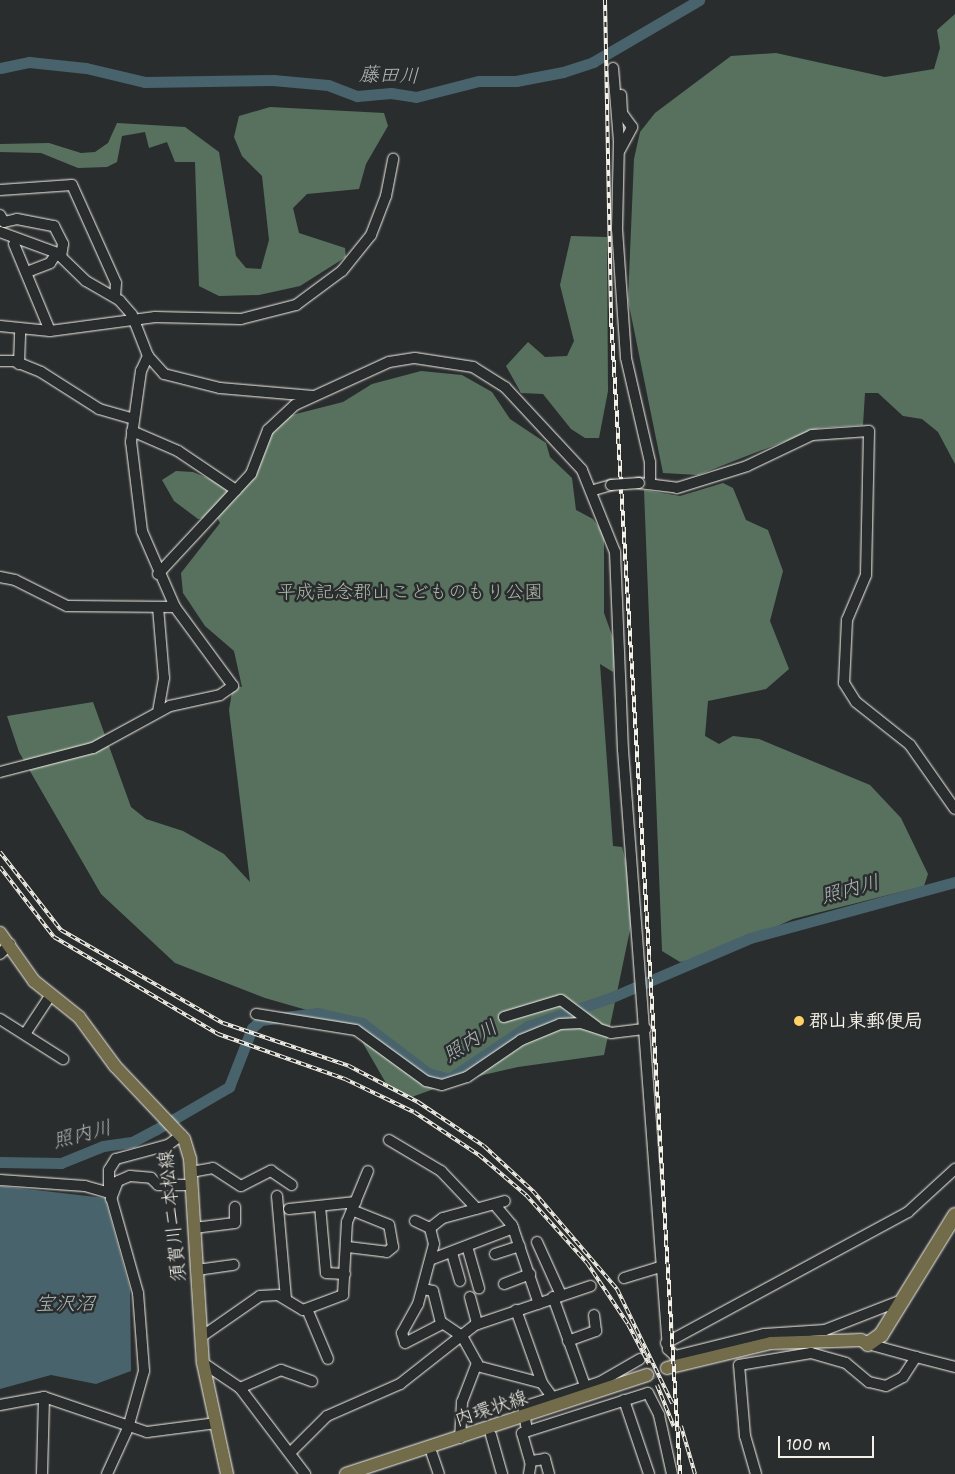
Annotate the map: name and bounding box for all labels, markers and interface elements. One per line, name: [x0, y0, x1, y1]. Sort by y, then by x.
water label: 藤田川: [359, 62, 419, 88]
park label: 平成記念郡山こどものもり公園: [277, 581, 543, 603]
water label: 照内川: [818, 870, 882, 908]
place label: 郡山東郵便局: [809, 1010, 923, 1032]
water label: 照内川: [438, 1015, 502, 1067]
marker: 郡山東郵便局: [793, 1015, 805, 1027]
water label: 照内川: [50, 1115, 114, 1153]
street label: 須賀川二本松線: [154, 1149, 190, 1283]
water label: 宝沢沼: [35, 1291, 95, 1315]
street label: 内環状線: [451, 1385, 531, 1431]
scale bar: [780, 1426, 876, 1458]
text: 100 m: [786, 1435, 831, 1455]

